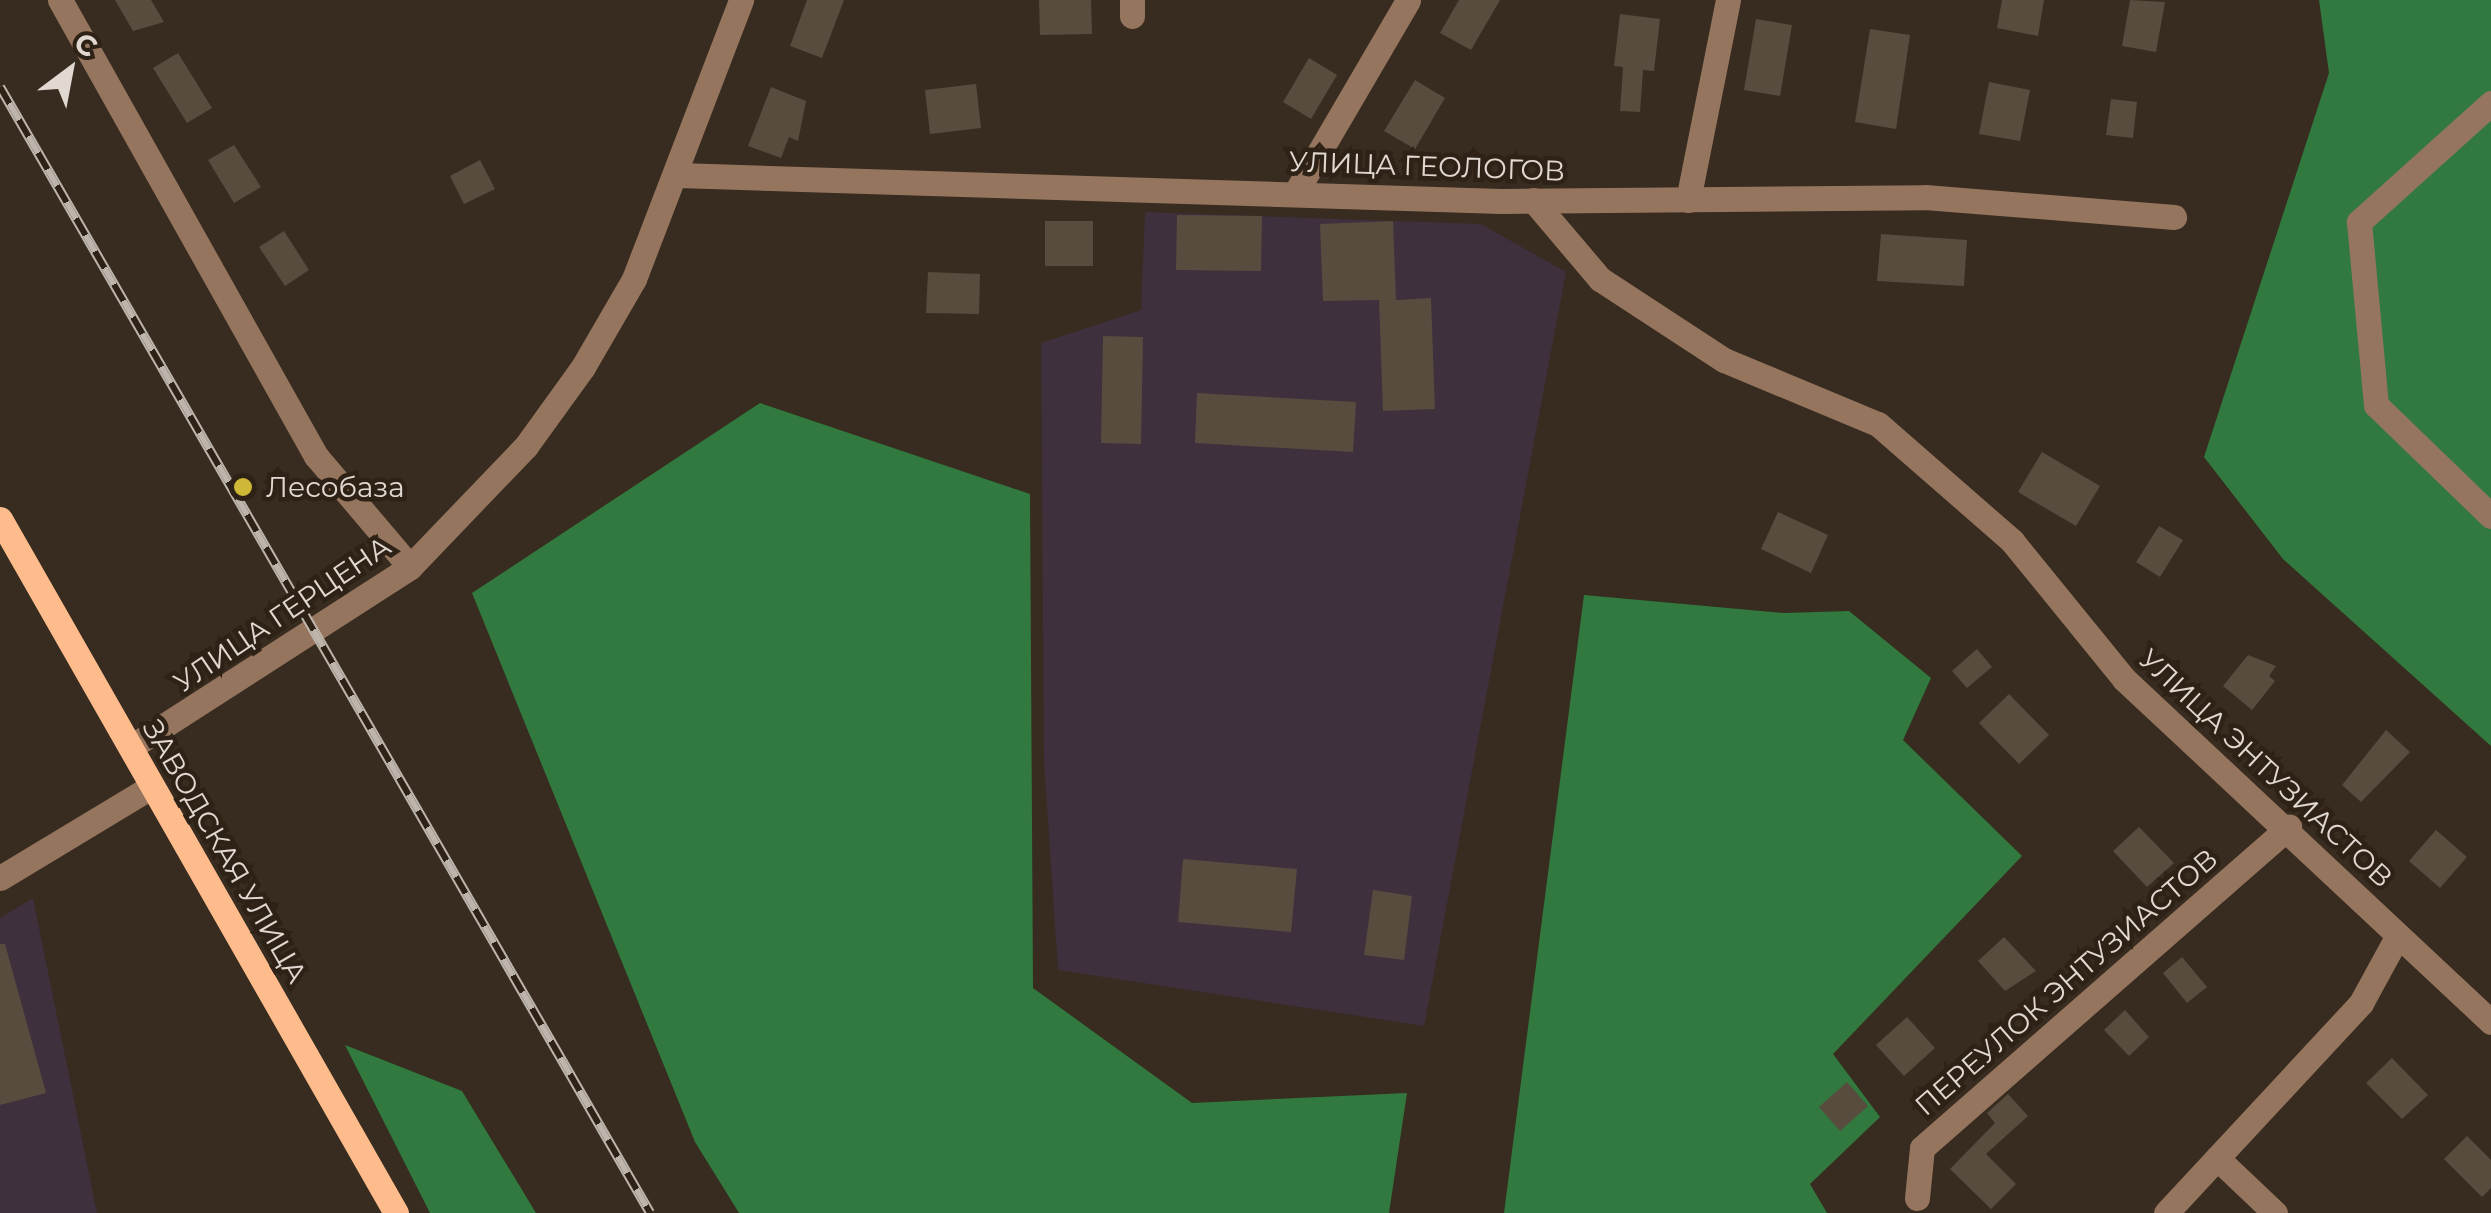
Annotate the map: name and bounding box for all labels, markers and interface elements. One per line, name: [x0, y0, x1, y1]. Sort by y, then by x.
north arrow: [20, 20, 120, 120]
text: С: [68, 25, 104, 64]
street label: УЛИЦА ГЕОЛОГОВ: [1288, 144, 1566, 188]
place label: Лесобаза: [266, 470, 405, 504]
marker: Лесобаза: [230, 474, 256, 500]
street label: УЛИЦА ГЕРЦЕНА: [167, 529, 397, 699]
street label: УЛИЦА ЭНТУЗИАСТОВ: [2133, 642, 2399, 894]
street label: ЗАВОДСКАЯ УЛИЦА: [136, 713, 314, 989]
street label: ПЕРЕУЛОК ЭНТУЗИАСТОВ: [1908, 842, 2224, 1122]

